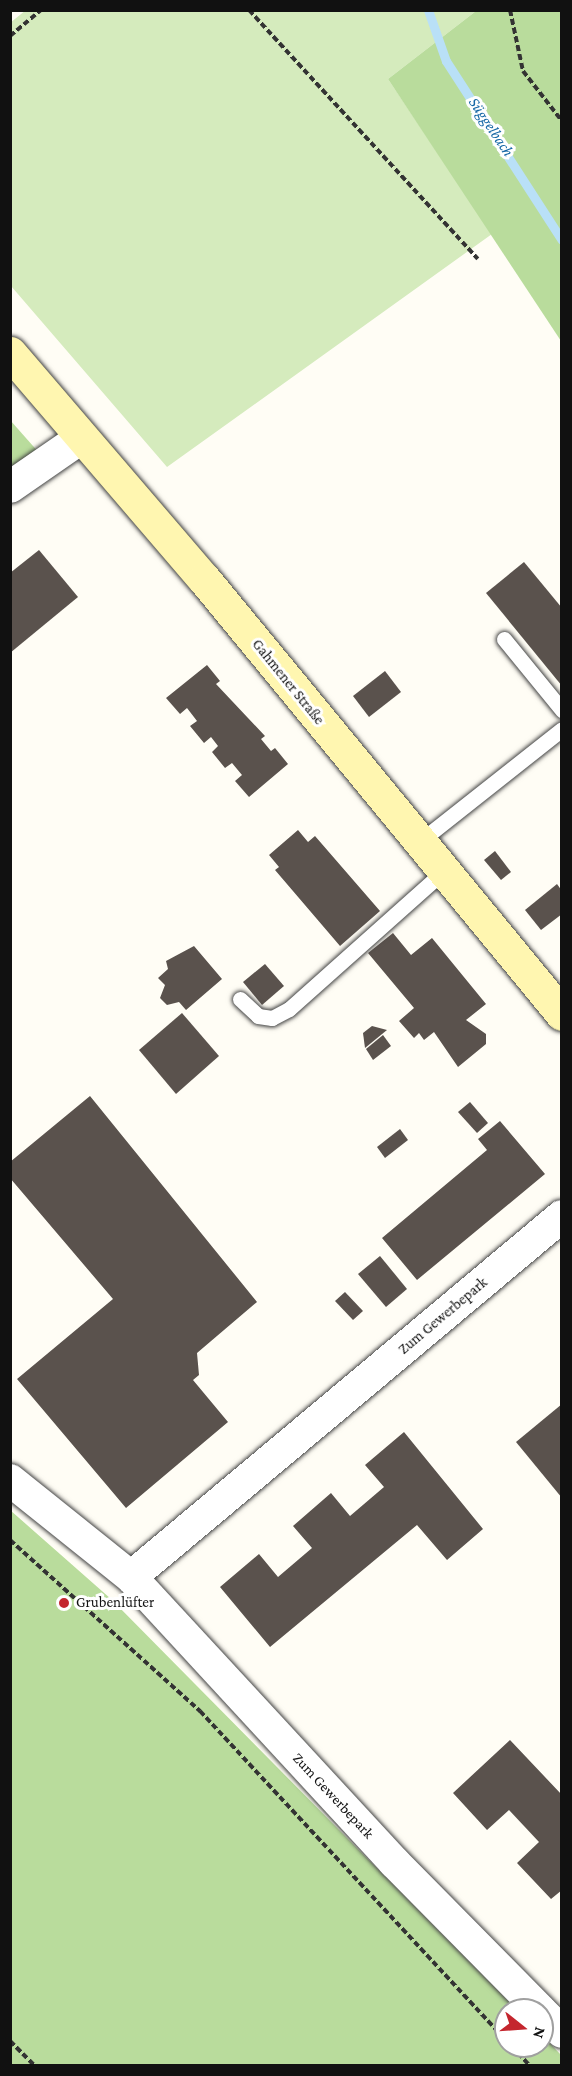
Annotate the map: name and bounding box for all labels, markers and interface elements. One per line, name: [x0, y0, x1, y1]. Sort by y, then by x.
water label: Süggelbach: [464, 94, 518, 160]
street label: Gahmener Straße: [248, 636, 328, 728]
street label: Zum Gewerbepark: [395, 1273, 491, 1359]
place label: Grubenlüfter: [76, 1594, 154, 1612]
marker: Grubenlüfter: [57, 1596, 71, 1610]
street label: Zum Gewerbepark: [289, 1749, 377, 1843]
north arrow: [494, 1998, 554, 2058]
text: N: [530, 2025, 550, 2041]

